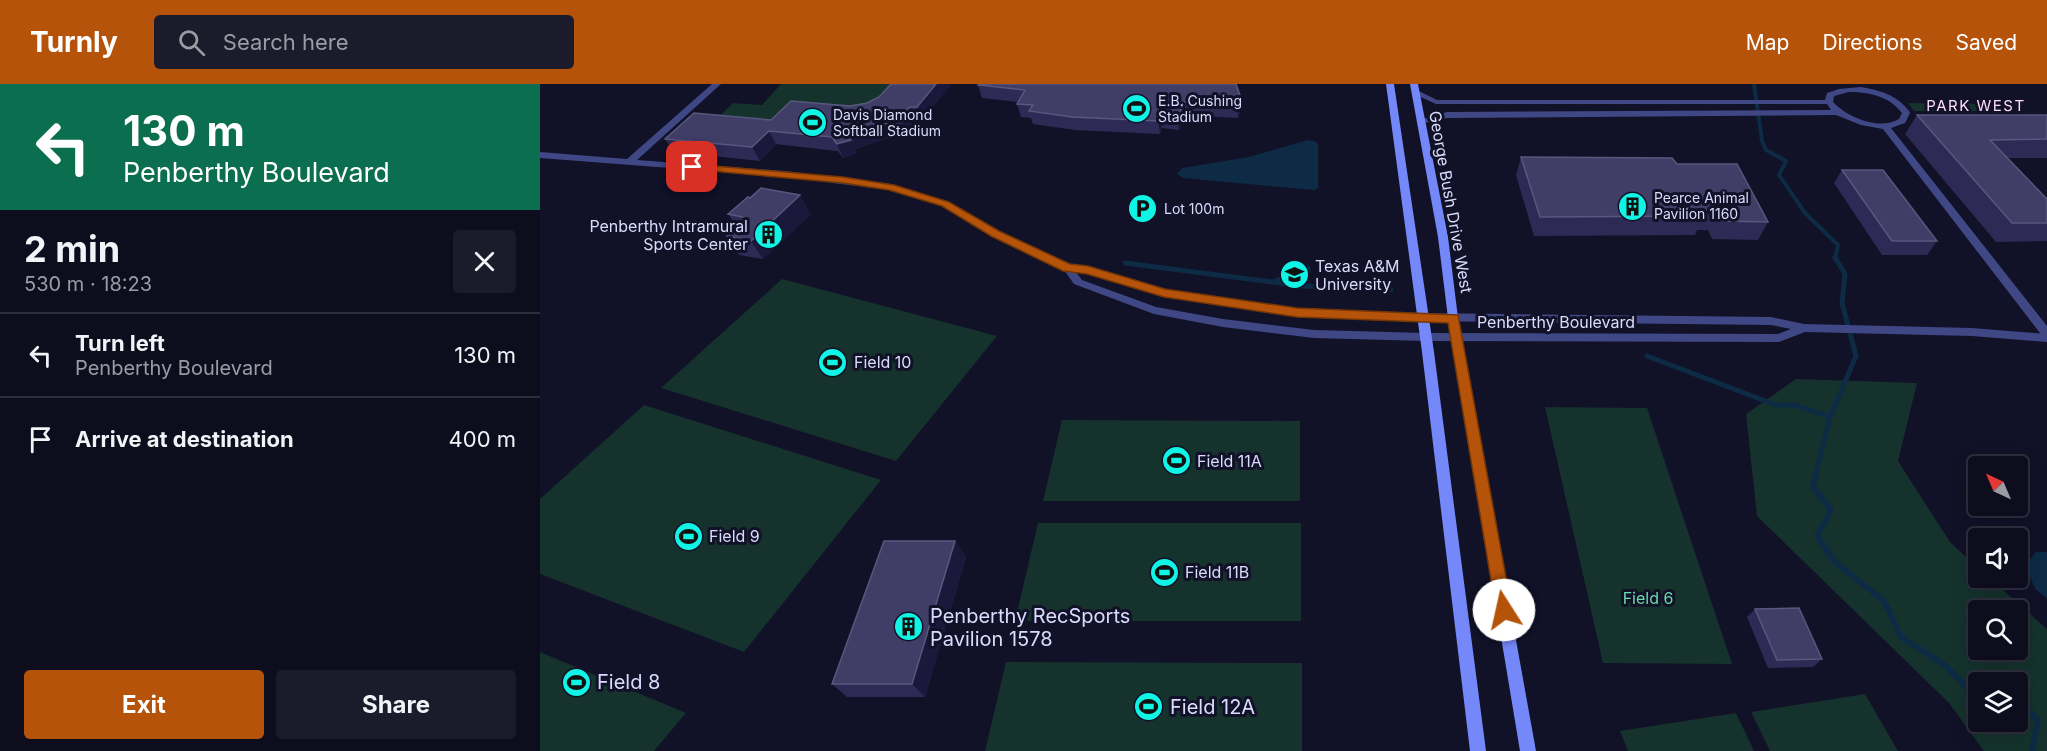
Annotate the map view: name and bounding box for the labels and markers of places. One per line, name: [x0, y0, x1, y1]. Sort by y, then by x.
place label: E.B. Cushing Stadium: [1158, 92, 1242, 125]
sports icon: E.B. Cushing Stadium: [1121, 93, 1153, 125]
place label: Davis Diamond Softball Stadium: [833, 106, 941, 139]
sports icon: Davis Diamond Softball Stadium: [796, 107, 828, 139]
pin: [666, 141, 717, 192]
place label: Pearce Animal Pavilion 1160: [1654, 189, 1749, 222]
building icon: Pearce Animal Pavilion 1160: [1617, 190, 1649, 222]
parking icon: Lot 100m: [1127, 193, 1159, 225]
place label: Lot 100m: [1164, 200, 1224, 217]
place label: Penberthy Intramural Sports Center: [589, 216, 748, 254]
building icon: Penberthy Intramural Sports Center: [753, 219, 785, 251]
place label: Texas A&M University: [1315, 256, 1400, 294]
school or university icon: Texas A&M University: [1278, 259, 1310, 291]
sports icon: Field 10: [817, 346, 849, 378]
place label: Field 10: [854, 352, 911, 372]
sports icon: Field 11A: [1160, 445, 1192, 477]
place label: Field 11A: [1197, 451, 1262, 471]
sports icon: Field 9: [672, 520, 704, 552]
place label: Field 9: [709, 526, 760, 546]
sports icon: Field 11B: [1148, 556, 1180, 588]
place label: Field 11B: [1185, 562, 1249, 582]
place label: Penberthy RecSports Pavilion 1578: [930, 604, 1130, 651]
building icon: Penberthy RecSports Pavilion 1578: [893, 611, 925, 643]
sports icon: Field 8: [560, 666, 592, 698]
place label: Field 8: [597, 670, 660, 694]
sports icon: Field 12A: [1133, 691, 1165, 723]
place label: Field 12A: [1170, 695, 1255, 719]

